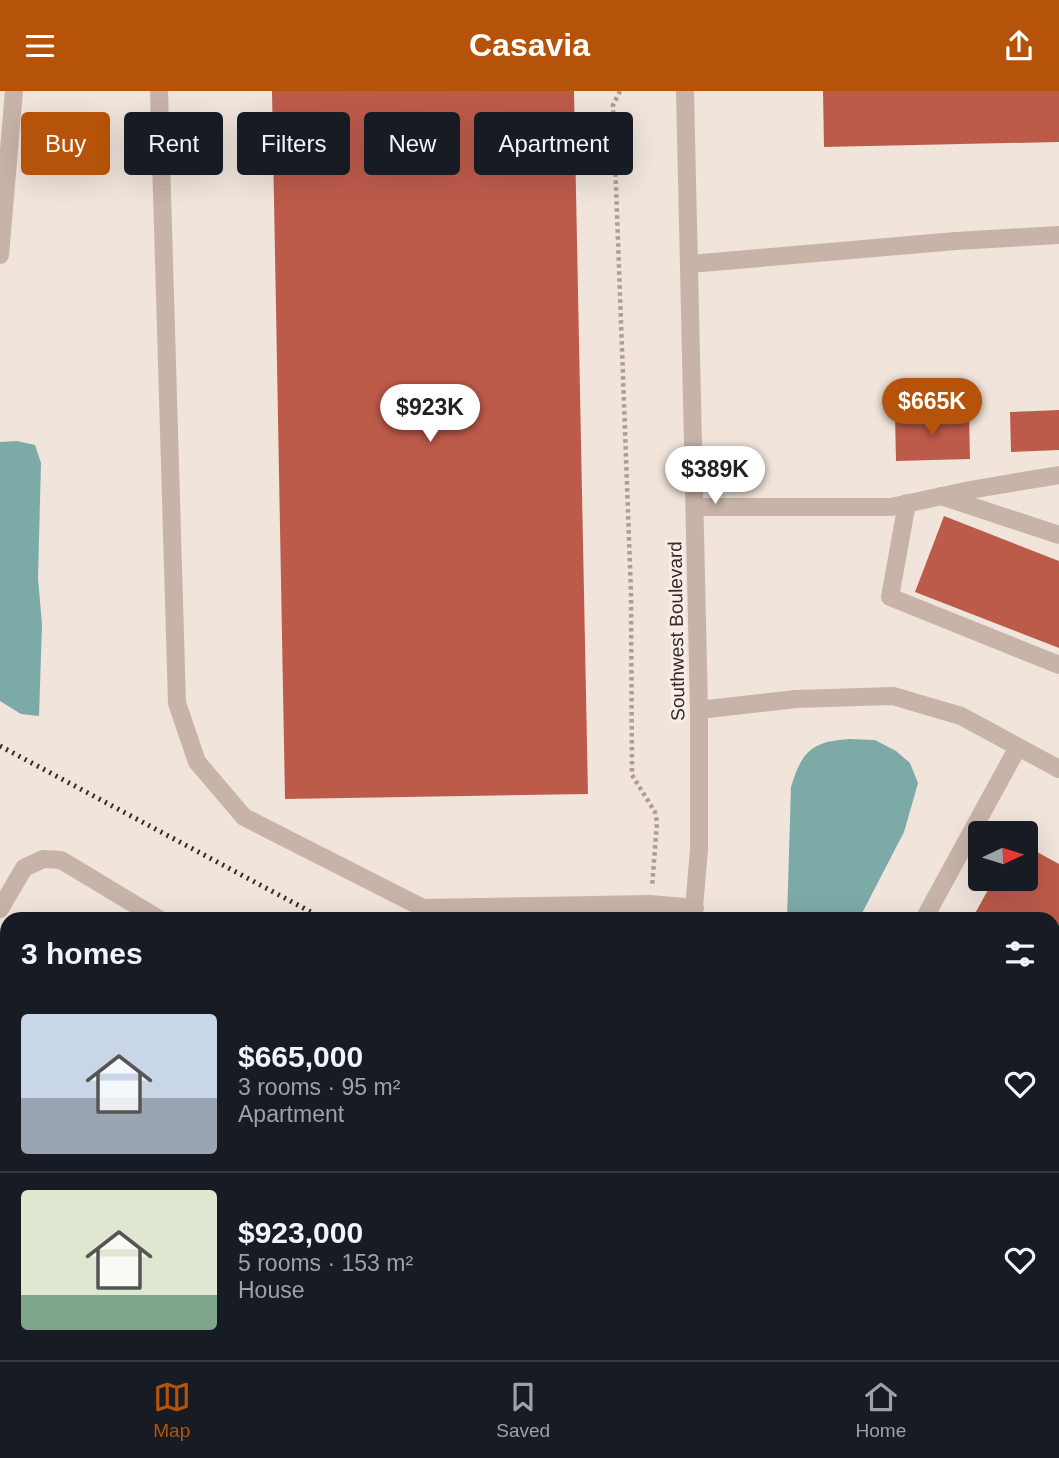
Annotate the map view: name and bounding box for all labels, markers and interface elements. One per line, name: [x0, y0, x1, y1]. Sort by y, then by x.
icon: menu: [21, 27, 59, 65]
text: Casavia: [469, 27, 590, 63]
icon: share: [1000, 27, 1038, 65]
chip: Buy: [21, 112, 110, 175]
chip: Rent: [124, 112, 223, 175]
chip: Filters: [237, 112, 350, 175]
chip: New: [364, 112, 460, 175]
chip: Apartment: [474, 112, 633, 175]
pin: $665K: [883, 379, 981, 438]
pin: $923K: [381, 385, 479, 444]
text: $665K: [898, 388, 966, 414]
text: $923K: [396, 394, 464, 420]
pin: $389K: [666, 447, 764, 506]
text: $389K: [681, 456, 749, 482]
street label: Southwest Boulevard: [664, 541, 689, 721]
north arrow: [968, 821, 1038, 891]
map controls: [968, 821, 1038, 891]
icon: filters: [1001, 935, 1039, 973]
text: 3 homes: [21, 937, 143, 970]
text: $665,000: [238, 1040, 363, 1073]
icon: home: [77, 1042, 161, 1126]
icon: heart: [1001, 1065, 1039, 1103]
text: 3 rooms · 95 m²: [238, 1074, 400, 1100]
text: Apartment: [238, 1101, 344, 1127]
text: $923,000: [238, 1216, 363, 1249]
icon: home: [77, 1218, 161, 1302]
icon: heart: [1001, 1241, 1039, 1279]
text: 5 rooms · 153 m²: [238, 1250, 413, 1276]
text: House: [238, 1277, 304, 1303]
tab: Map: [153, 1378, 191, 1442]
tab: Saved: [496, 1378, 550, 1442]
tab: Home: [856, 1378, 906, 1442]

